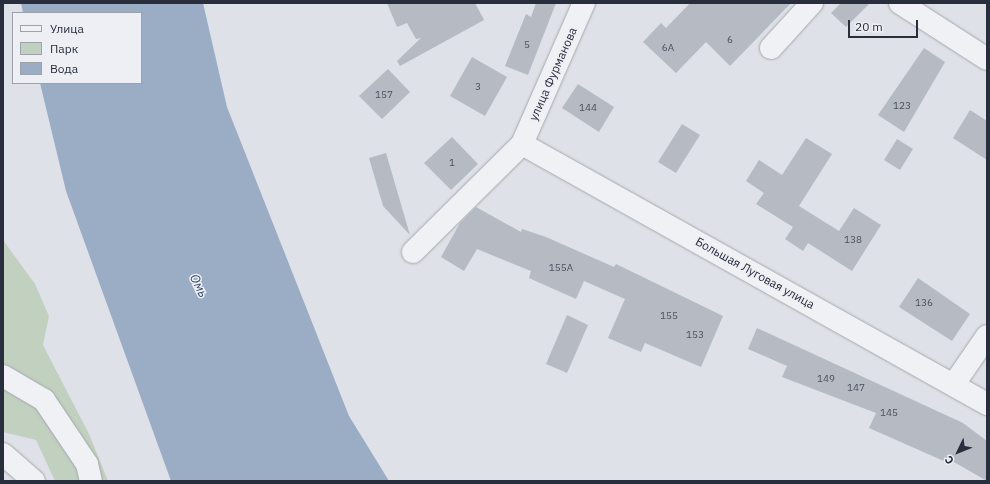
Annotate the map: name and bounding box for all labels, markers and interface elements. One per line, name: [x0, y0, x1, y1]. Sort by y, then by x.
legend: [12, 12, 142, 84]
scale bar: [850, 12, 920, 38]
text: 20 m: [855, 19, 883, 34]
text: Улица: [50, 21, 84, 36]
street label: улица Фурманова: [526, 25, 580, 123]
house number: 6: [727, 34, 733, 46]
house number: 5: [524, 39, 530, 51]
text: Парк: [50, 41, 78, 56]
house number: 6А: [662, 42, 674, 54]
text: Вода: [50, 61, 78, 76]
house number: 3: [475, 81, 481, 93]
house number: 157: [375, 89, 393, 101]
house number: 123: [893, 100, 911, 112]
house number: 144: [579, 102, 597, 114]
house number: 1: [449, 157, 455, 169]
street label: Большая Луговая улица: [693, 234, 817, 312]
house number: 138: [844, 234, 862, 246]
house number: 155А: [549, 262, 573, 274]
water label: Омь: [186, 272, 210, 300]
house number: 136: [915, 297, 933, 309]
house number: 155: [660, 310, 678, 322]
house number: 153: [686, 329, 704, 341]
house number: 149: [817, 373, 835, 385]
house number: 147: [847, 382, 865, 394]
house number: 145: [880, 407, 898, 419]
north arrow: [938, 432, 978, 472]
text: С: [942, 453, 957, 468]

